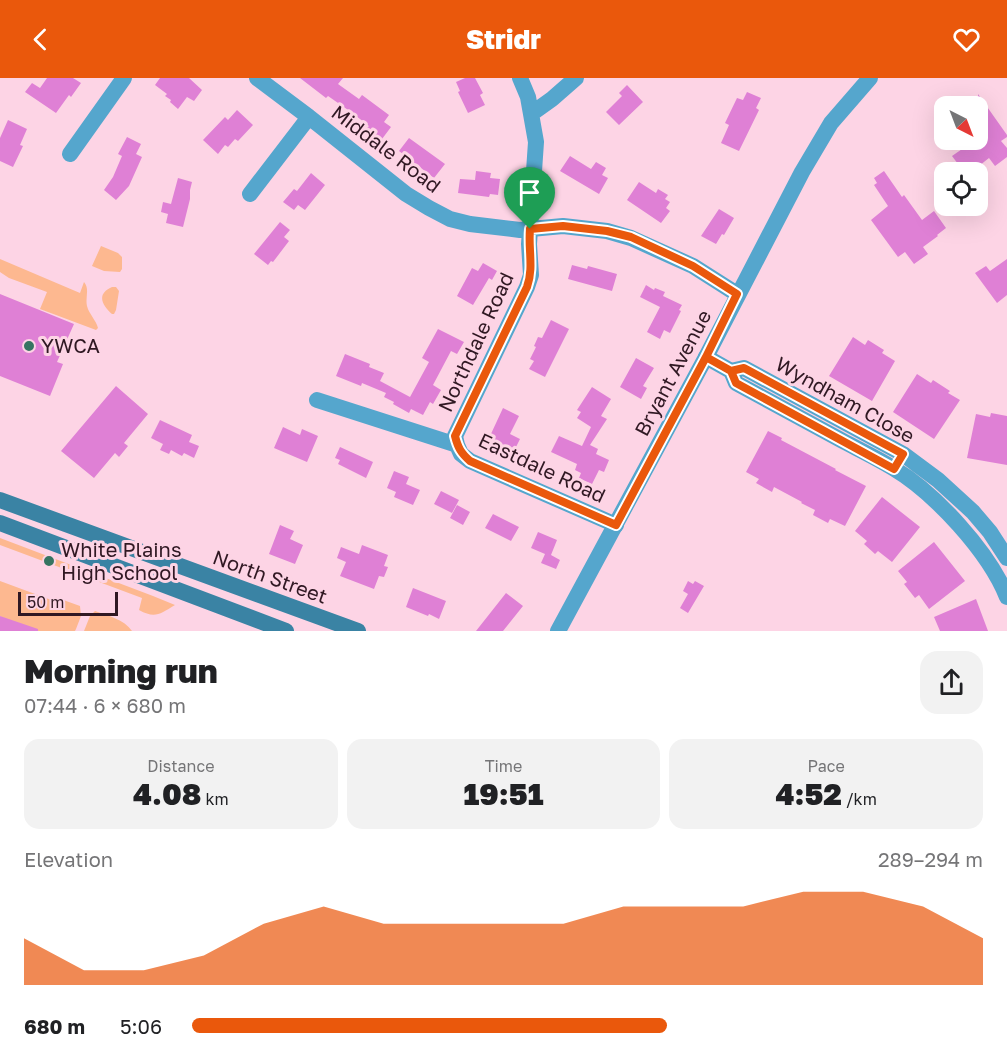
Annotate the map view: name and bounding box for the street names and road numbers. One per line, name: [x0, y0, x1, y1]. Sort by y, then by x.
street label: Middale Road: [327, 99, 446, 197]
street label: Northdale Road: [432, 268, 518, 415]
street label: Bryant Avenue: [629, 305, 715, 440]
street label: Wyndham Close: [772, 351, 919, 447]
street label: Eastdale Road: [475, 427, 610, 507]
street label: North Street: [210, 544, 331, 608]

